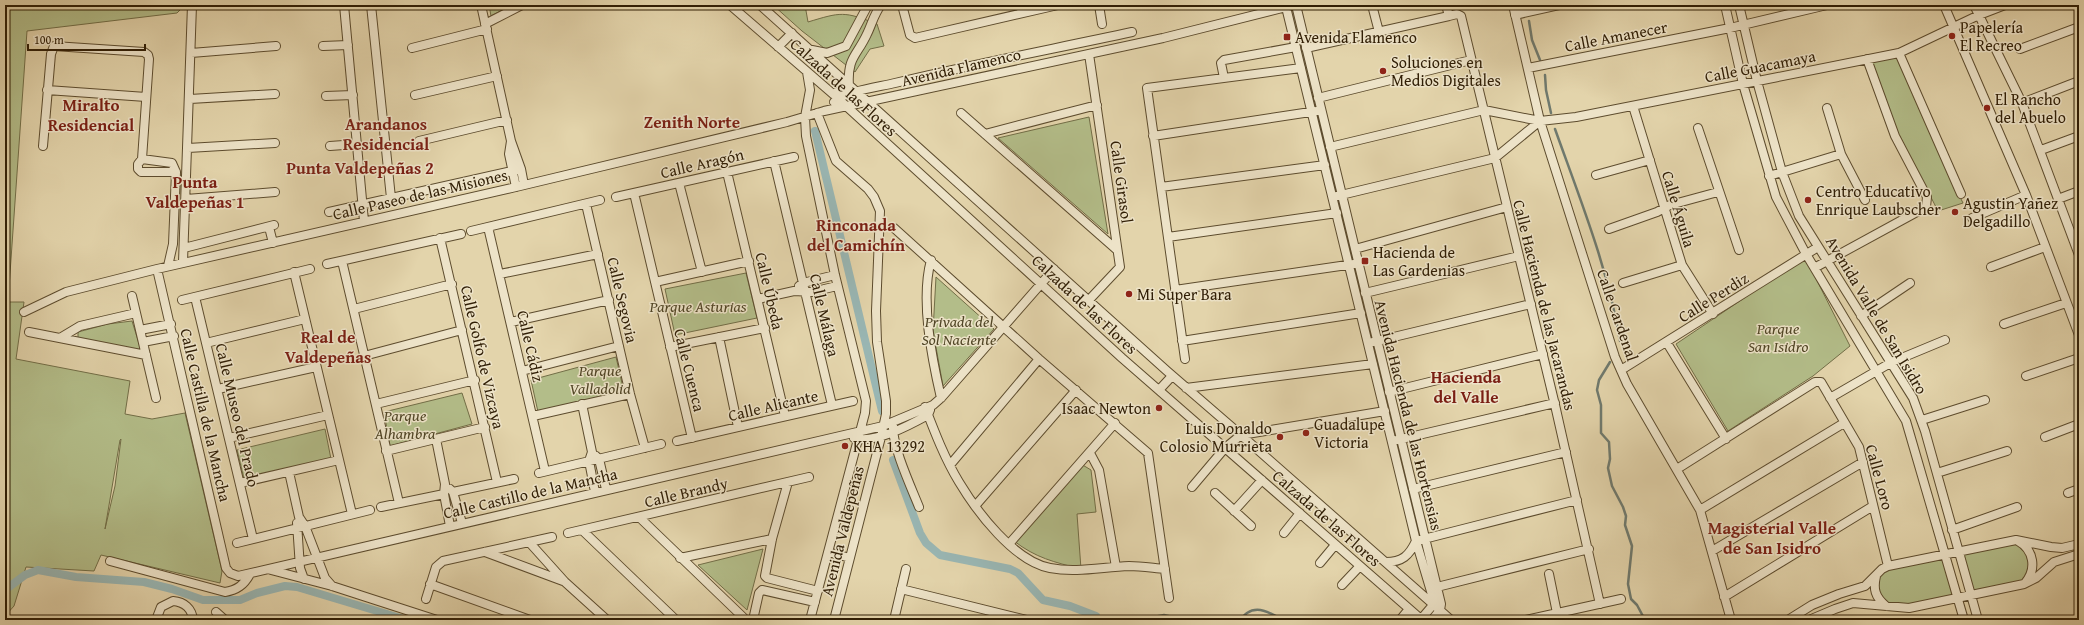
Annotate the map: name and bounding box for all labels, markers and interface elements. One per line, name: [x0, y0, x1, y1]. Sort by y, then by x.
street label: Calle Amanecer: [1563, 14, 1670, 58]
place label: Papelería El Recreo: [1960, 15, 2023, 57]
place label: Avenida Flamenco: [1295, 25, 1417, 49]
scale bar: [28, 26, 145, 52]
text: 100 m: [34, 31, 64, 48]
marker: Papelería El Recreo: [1947, 31, 1957, 41]
street label: Calzada de las Flores: [785, 32, 903, 142]
marker: Avenida Flamenco: [1282, 32, 1292, 42]
street label: Avenida Flamenco: [899, 42, 1023, 92]
street label: Calle Guacamaya: [1702, 43, 1818, 89]
place label: Soluciones en Medios Digitales: [1391, 50, 1501, 92]
marker: Soluciones en Medios Digitales: [1378, 66, 1388, 76]
place label: El Rancho del Abuelo: [1995, 87, 2066, 129]
district label: Miralto Residencial: [48, 92, 134, 137]
marker: El Rancho del Abuelo: [1982, 103, 1992, 113]
district label: Zenith Norte: [644, 109, 740, 134]
district label: Arandanos Residencial: [343, 111, 429, 156]
street label: Calle Girasol: [1104, 139, 1140, 225]
street label: Calle Aragón: [658, 142, 746, 184]
district label: Punta Valdepeñas 2: [286, 155, 434, 180]
street label: Calle Paseo de las Misiones: [330, 162, 510, 226]
street label: Calle Águila: [1656, 168, 1702, 251]
district label: Punta Valdepeñas 1: [145, 169, 245, 214]
place label: Centro Educativo Enrique Laubscher: [1816, 179, 1941, 221]
place label: Agustin Yañez Delgadillo: [1963, 191, 2058, 233]
marker: Centro Educativo Enrique Laubscher: [1803, 195, 1813, 205]
street label: Calle Hacienda de las Jacarandas: [1507, 197, 1583, 413]
marker: Agustin Yañez Delgadillo: [1950, 207, 1960, 217]
district label: Rinconada del Camichín: [807, 212, 905, 257]
street label: Avenida Valle de San Isidro: [1820, 231, 1934, 399]
place label: Hacienda de Las Gardenias: [1373, 240, 1465, 282]
street label: Calzada de las Flores: [1027, 248, 1143, 360]
street label: Calle Úbeda: [749, 250, 791, 332]
street label: Calle Segovia: [601, 255, 645, 346]
marker: Hacienda de Las Gardenias: [1360, 256, 1370, 266]
street label: Calle Cardenal: [1591, 266, 1645, 365]
street label: Calle Perdiz: [1673, 266, 1753, 328]
street label: Calle Málaga: [804, 271, 846, 359]
place label: Mi Super Bara: [1137, 282, 1232, 306]
street label: Calle Golfo de Vizcaya: [455, 283, 511, 432]
marker: Mi Super Bara: [1124, 289, 1134, 299]
park label: Parque Asturias: [648, 294, 747, 318]
street label: Avenida Hacienda de las Hortensias: [1369, 297, 1449, 533]
street label: Calle Cádiz: [511, 308, 551, 384]
park label: Privada del Sol Naciente: [922, 309, 997, 351]
park label: Parque San Isidro: [1748, 316, 1808, 358]
district label: Real de Valdepeñas: [285, 324, 371, 369]
street label: Calle Castilla de la Mancha: [174, 326, 238, 505]
street label: Calle Cuenca: [668, 326, 712, 414]
street label: Calle Museo del Prado: [210, 341, 266, 489]
park label: Parque Valladolid: [569, 358, 631, 400]
district label: Hacienda del Valle: [1431, 364, 1502, 409]
street label: Calle Alicante: [726, 383, 820, 427]
place label: Isaac Newton: [1062, 396, 1151, 420]
park label: Parque Alhambra: [374, 403, 436, 445]
marker: Isaac Newton: [1154, 403, 1164, 413]
place label: Guadalupe Victoria: [1314, 412, 1385, 454]
place label: Luis Donaldo Colosio Murrieta: [1160, 416, 1272, 458]
marker: Guadalupe Victoria: [1301, 428, 1311, 438]
marker: Luis Donaldo Colosio Murrieta: [1275, 432, 1285, 442]
place label: KHA 13292: [853, 434, 925, 458]
marker: KHA 13292: [840, 441, 850, 451]
street label: Calle Loro: [1860, 442, 1900, 512]
street label: Calle Castillo de la Mancha: [441, 461, 620, 525]
street label: Avenida Valdepeñas: [814, 463, 870, 599]
street label: Calzada de las Flores: [1267, 464, 1387, 572]
street label: Calle Brandy: [642, 471, 730, 513]
district label: Magisterial Valle de San Isidro: [1708, 515, 1836, 560]

